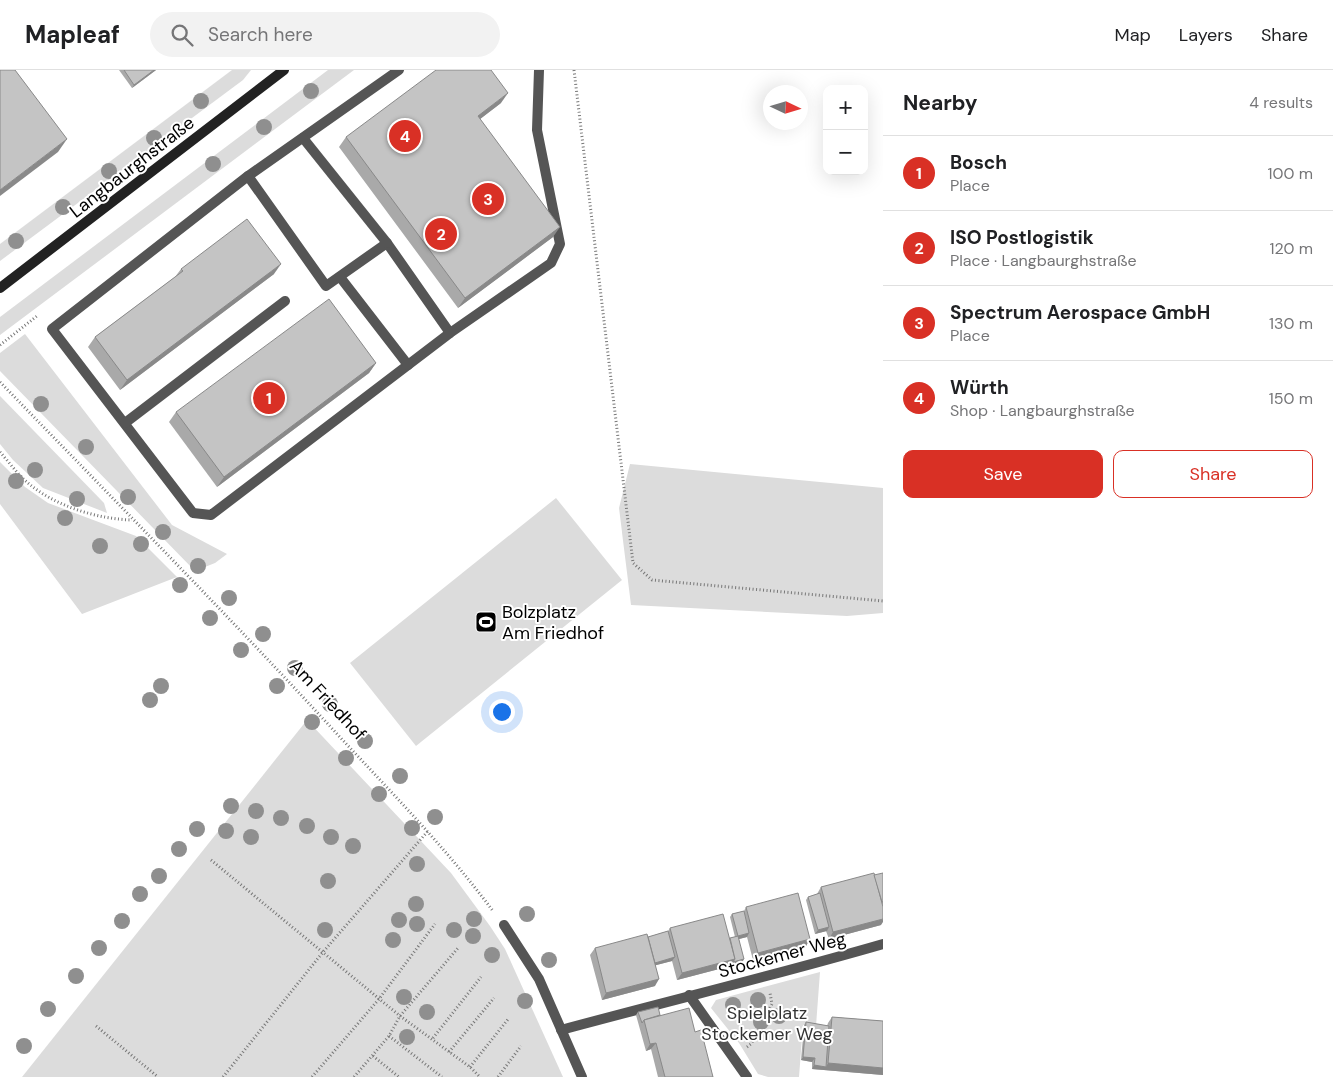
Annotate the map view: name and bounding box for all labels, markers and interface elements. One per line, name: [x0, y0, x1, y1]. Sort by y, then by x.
search box: [150, 12, 500, 57]
text: Mapleaf: [25, 19, 120, 50]
icon: search: [168, 21, 196, 49]
text: Search here: [208, 22, 313, 47]
text: Map: [1115, 23, 1151, 47]
text: Layers: [1179, 23, 1233, 47]
text: Share: [1261, 23, 1308, 47]
north arrow: [763, 85, 808, 130]
map controls: [823, 85, 868, 175]
button: +: [823, 85, 868, 130]
text: Nearby: [903, 89, 977, 117]
text: 4 results: [1249, 92, 1313, 113]
street label: Langbaurghstraße: [65, 111, 199, 223]
pin: 4: [389, 117, 421, 155]
button: −: [823, 130, 868, 175]
text: Bosch: [950, 150, 1007, 175]
text: 1: [916, 163, 922, 184]
text: 100 m: [1268, 163, 1313, 184]
text: Place: [950, 175, 990, 196]
pin: 3: [472, 180, 504, 218]
pin: 2: [425, 215, 457, 253]
text: ISO Postlogistik: [950, 225, 1094, 250]
text: 2: [914, 238, 924, 259]
text: 120 m: [1269, 238, 1313, 259]
text: Place · Langbaurghstraße: [950, 250, 1136, 271]
text: Spectrum Aerospace GmbH: [950, 300, 1210, 325]
text: 3: [914, 313, 924, 334]
text: 130 m: [1269, 313, 1313, 334]
text: Place: [950, 325, 990, 346]
text: Würth: [950, 375, 1009, 400]
pin: 1: [253, 379, 285, 417]
text: 4: [914, 388, 924, 409]
text: 150 m: [1269, 388, 1313, 409]
text: Shop · Langbaurghstraße: [950, 400, 1135, 421]
button: Save: [903, 450, 1103, 498]
button: Share: [1113, 450, 1313, 498]
place label: Bolzplatz Am Friedhof: [502, 600, 604, 645]
sports icon: Bolzplatz Am Friedhof: [474, 610, 498, 634]
street label: Am Friedhof: [284, 654, 372, 746]
your location: [489, 699, 515, 725]
street label: Stockemer Weg: [715, 926, 849, 984]
park label: Spielplatz Stockemer Weg: [701, 1001, 833, 1046]

